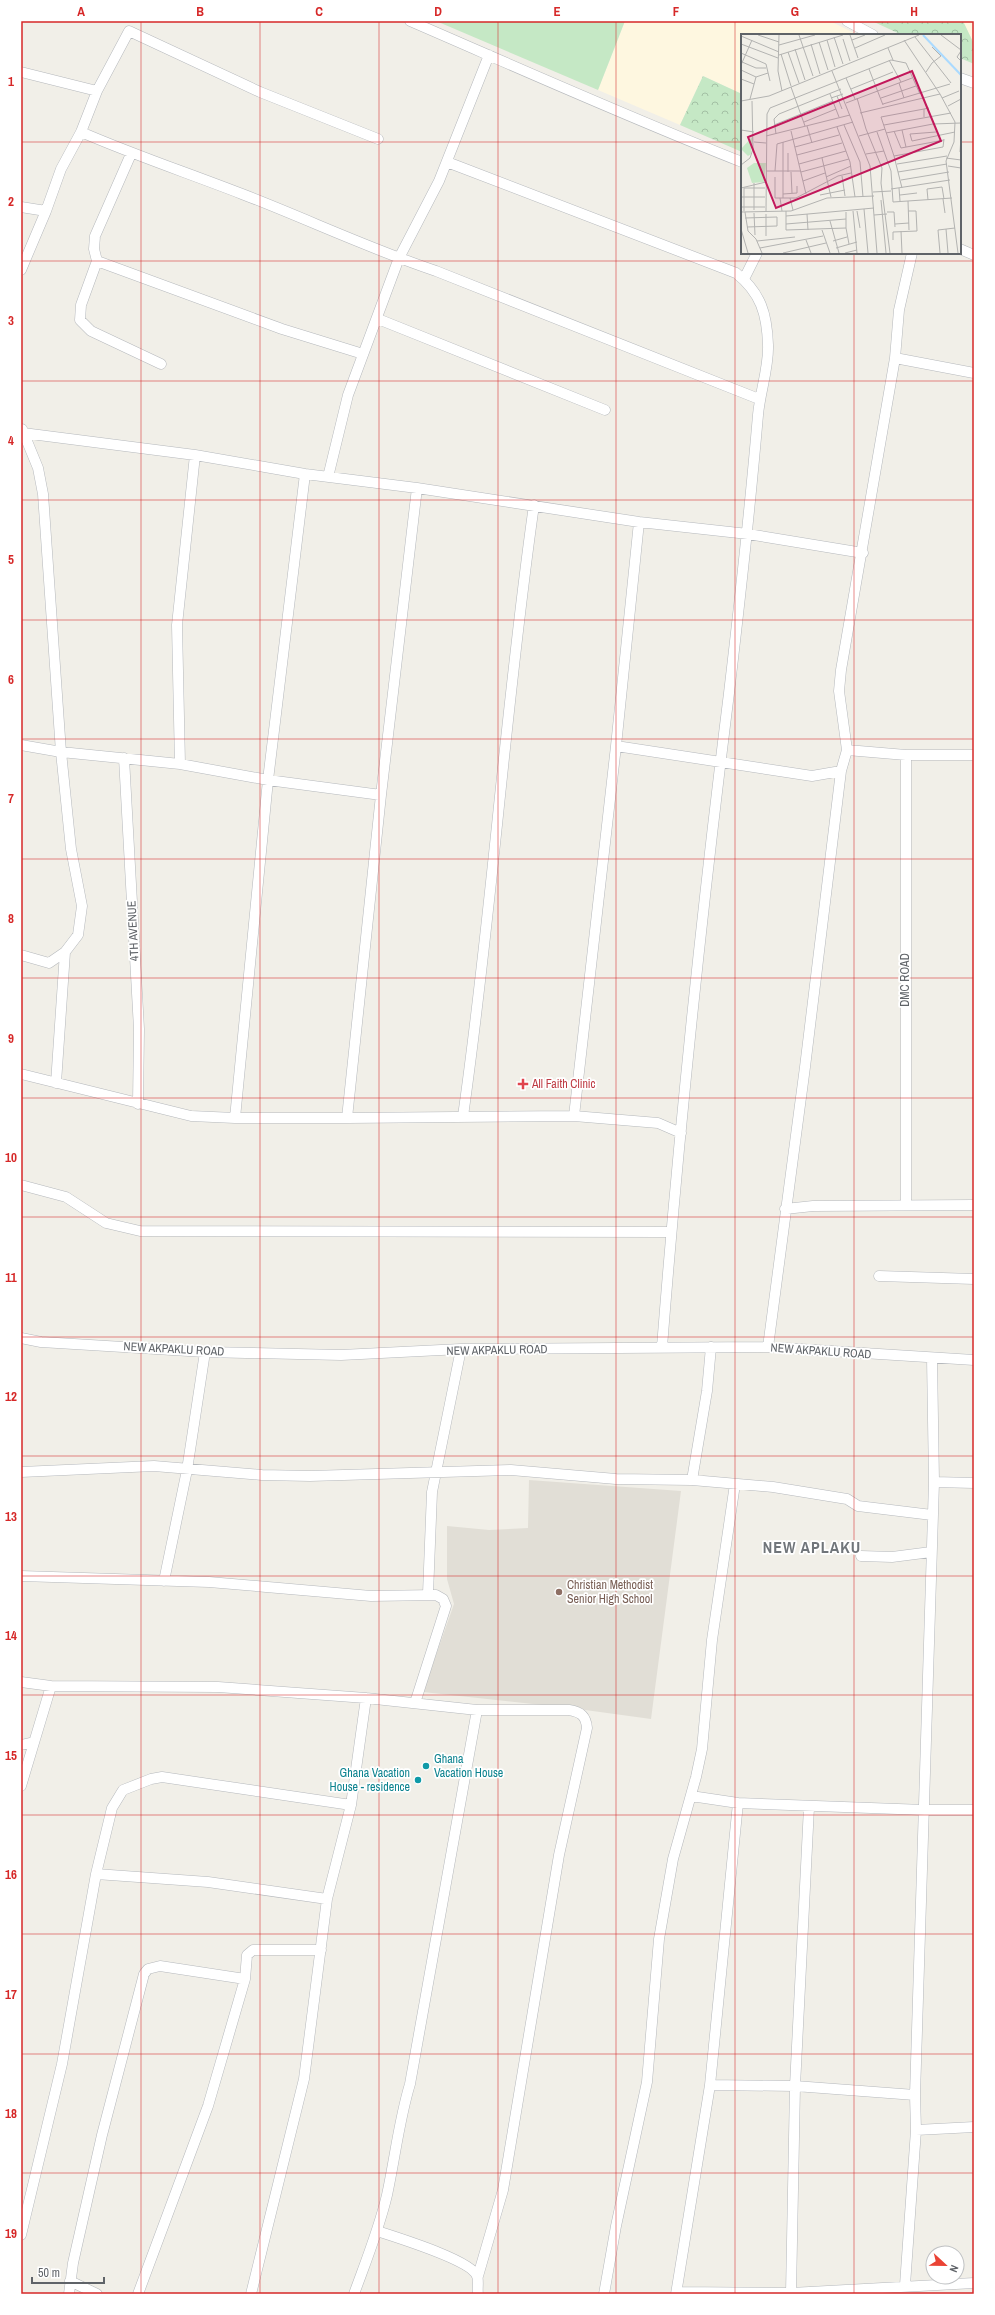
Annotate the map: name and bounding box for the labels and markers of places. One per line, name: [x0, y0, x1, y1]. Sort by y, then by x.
place label: All Faith Clinic: [531, 1076, 596, 1092]
marker: All Faith Clinic: [517, 1078, 529, 1090]
place label: Christian Methodist Senior High School: [567, 1577, 653, 1607]
marker: Christian Methodist Senior High School: [554, 1587, 564, 1597]
place label: Ghana Vacation House: [434, 1751, 503, 1781]
marker: Ghana Vacation House: [421, 1761, 431, 1771]
place label: Ghana Vacation House - residence: [330, 1765, 410, 1795]
marker: Ghana Vacation House - residence: [413, 1775, 423, 1785]

